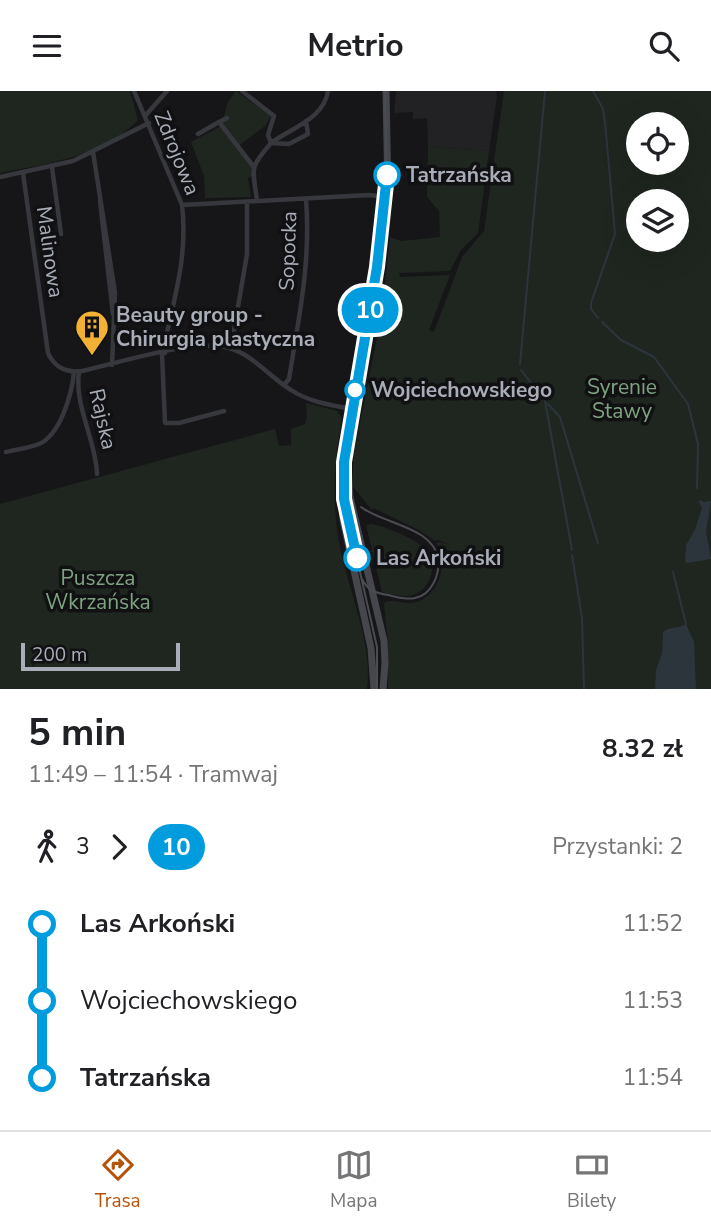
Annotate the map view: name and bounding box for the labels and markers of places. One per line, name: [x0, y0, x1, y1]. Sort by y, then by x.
place label: Tatrzańska: [406, 161, 512, 189]
marker: Tatrzańska: [374, 162, 400, 188]
place label: Beauty group - Chirurgia plastyczna: [116, 301, 315, 353]
building icon: Beauty group - Chirurgia plastyczna: [73, 308, 111, 357]
place label: Wojciechowskiego: [371, 376, 552, 404]
marker: Wojciechowskiego: [345, 380, 365, 400]
place label: Las Arkoński: [376, 544, 501, 572]
marker: Las Arkoński: [344, 545, 370, 571]

